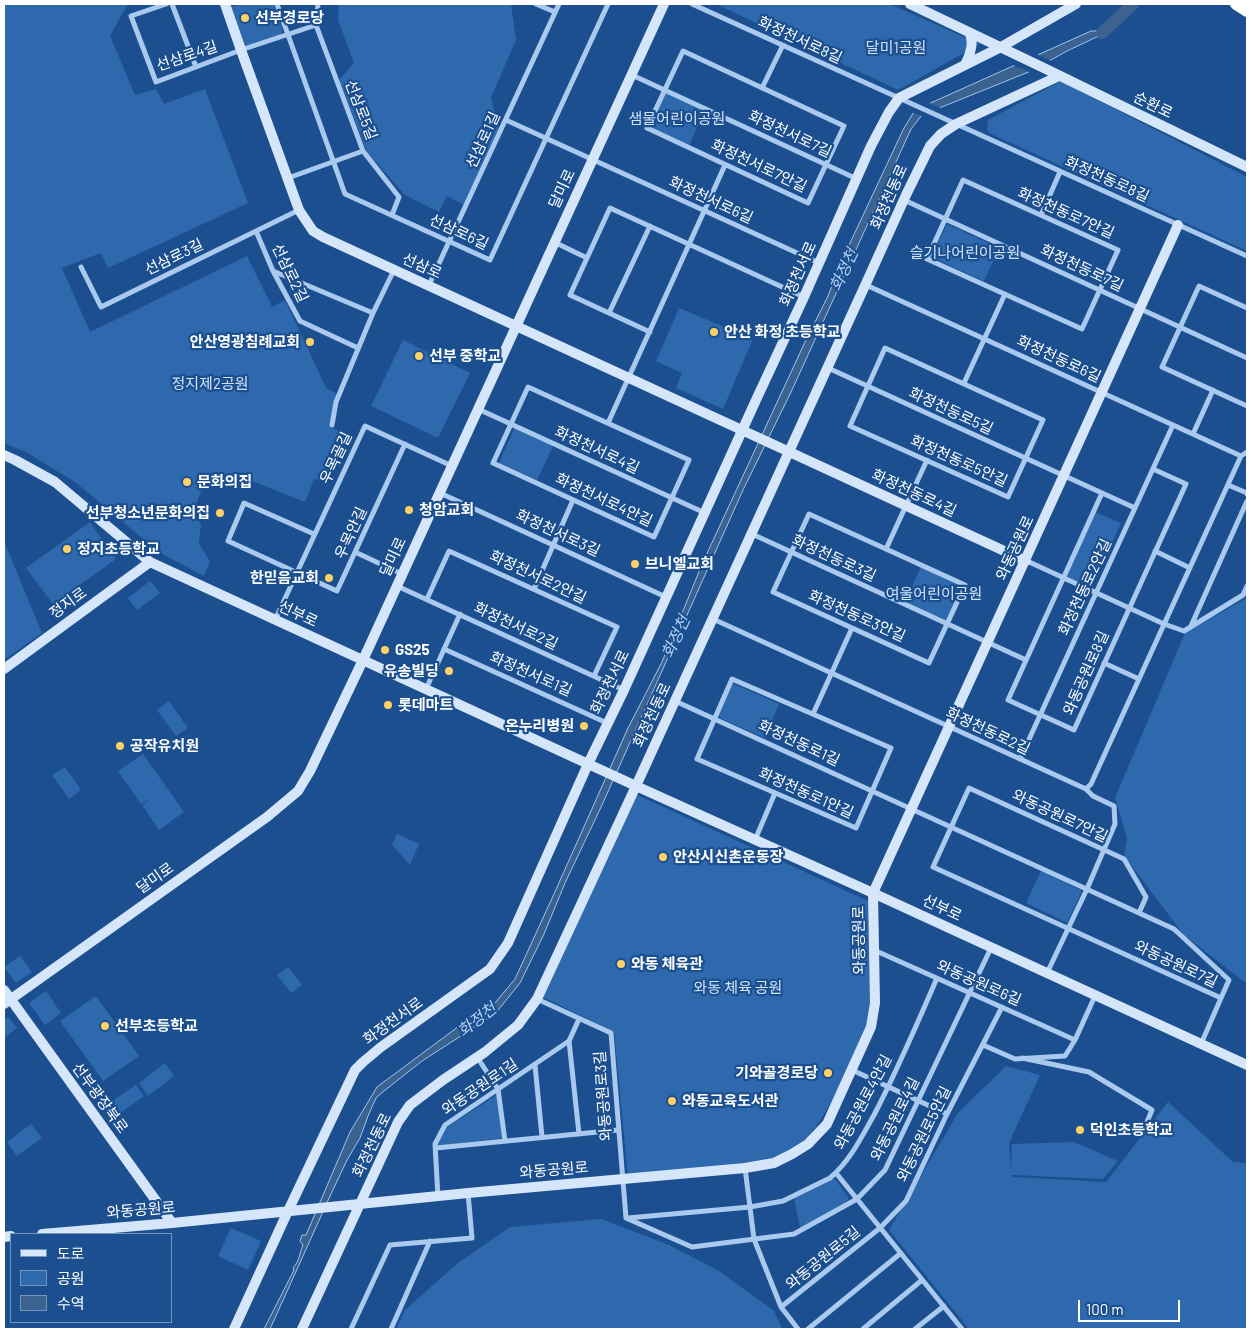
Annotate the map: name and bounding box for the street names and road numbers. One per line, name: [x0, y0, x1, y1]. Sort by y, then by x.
street label: 화정천서로8길: [755, 13, 845, 67]
street label: 선삼로4길: [154, 37, 220, 75]
street label: 선삼로5길: [341, 77, 381, 143]
street label: 순환로: [1130, 88, 1176, 122]
street label: 화정천서로7길: [745, 107, 835, 161]
street label: 선삼로1길: [462, 109, 504, 171]
street label: 화정천서로7안길: [708, 136, 810, 196]
street label: 화정천동로8길: [1062, 152, 1152, 206]
street label: 화정천동로: [867, 162, 911, 232]
street label: 달미로: [545, 166, 579, 212]
street label: 화정천서로6길: [666, 173, 756, 227]
street label: 화정천동로7안길: [1015, 184, 1117, 242]
street label: 선삼로6길: [427, 211, 491, 253]
street label: 선삼로3길: [142, 235, 206, 279]
street label: 화정천서로: [776, 239, 820, 309]
street label: 선삼로2길: [268, 241, 312, 305]
street label: 화정천동로7길: [1037, 241, 1127, 295]
street label: 선삼로: [399, 249, 445, 283]
street label: 화정천동로6길: [1014, 332, 1104, 386]
street label: 화정천동로5길: [906, 384, 996, 438]
street label: 화정천서로4길: [552, 423, 642, 477]
street label: 우목골길: [316, 429, 356, 487]
street label: 화정천동로5안길: [908, 432, 1010, 490]
street label: 화정천동로4길: [869, 466, 959, 520]
street label: 화정천서로4안길: [553, 470, 655, 530]
street label: 우목안길: [331, 504, 371, 562]
street label: 화정천서로3길: [513, 506, 603, 560]
street label: 와동공원로: [992, 513, 1038, 583]
street label: 화정천동로3길: [789, 531, 879, 585]
street label: 달미로: [376, 534, 410, 580]
street label: 화정천동로2안길: [1055, 536, 1115, 638]
street label: 화정천서로2안길: [487, 547, 589, 607]
street label: 정지로: [46, 584, 90, 622]
street label: 화정천동로3안길: [806, 587, 908, 645]
street label: 선부로: [275, 597, 321, 631]
street label: 화정천서로2길: [471, 599, 561, 653]
street label: 와동공원로8길: [1059, 628, 1113, 718]
street label: 화정천서로: [587, 647, 633, 717]
street label: 화정천서로1길: [487, 648, 575, 700]
street label: 화정천동로: [629, 680, 675, 750]
street label: 화정천동로2길: [943, 704, 1033, 758]
street label: 화정천동로1길: [755, 716, 843, 770]
street label: 화정천동로1안길: [756, 764, 856, 822]
street label: 와동공원로7안길: [1009, 786, 1111, 846]
street label: 달미로: [133, 859, 177, 897]
street label: 선부로: [919, 891, 965, 925]
street label: 와동공원로: [849, 905, 869, 975]
street label: 와동공원로7길: [1131, 937, 1221, 991]
street label: 와동공원로6길: [934, 956, 1024, 1010]
street label: 화정천서로: [360, 993, 426, 1049]
street label: 와동공원로3길: [591, 1050, 615, 1142]
street label: 와동공원로4안길: [830, 1051, 896, 1153]
street label: 와동공원로1길: [438, 1055, 522, 1119]
street label: 선부광장북로: [68, 1059, 132, 1137]
street label: 와동공원로4길: [867, 1074, 923, 1164]
street label: 와동공원로5안길: [893, 1083, 955, 1185]
street label: 화정천동로: [349, 1110, 395, 1180]
street label: 와동공원로: [519, 1158, 589, 1182]
street label: 와동공원로: [106, 1198, 176, 1222]
street label: 와동공원로5길: [782, 1223, 864, 1293]

